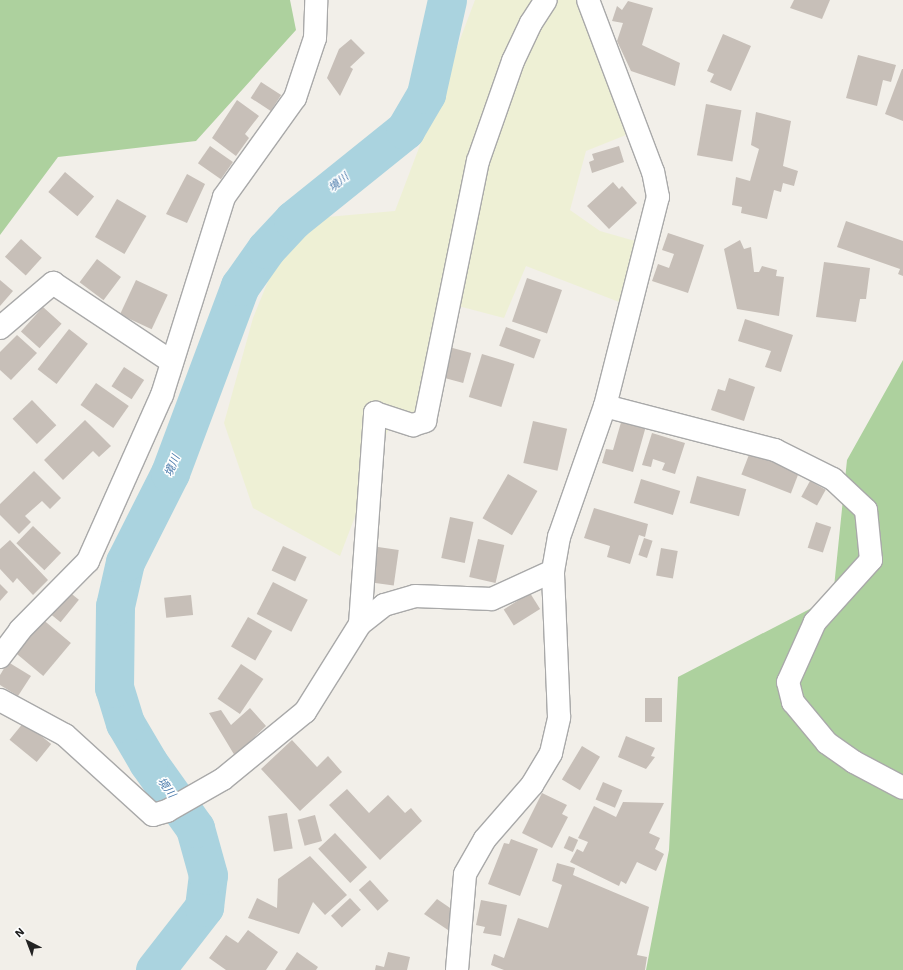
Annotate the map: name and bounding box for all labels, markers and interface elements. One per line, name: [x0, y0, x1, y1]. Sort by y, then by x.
water label: 境川: [326, 171, 352, 195]
water label: 境川: [163, 453, 183, 479]
water label: 境川: [154, 775, 178, 801]
north arrow: [8, 922, 48, 962]
text: N: [12, 925, 27, 940]

